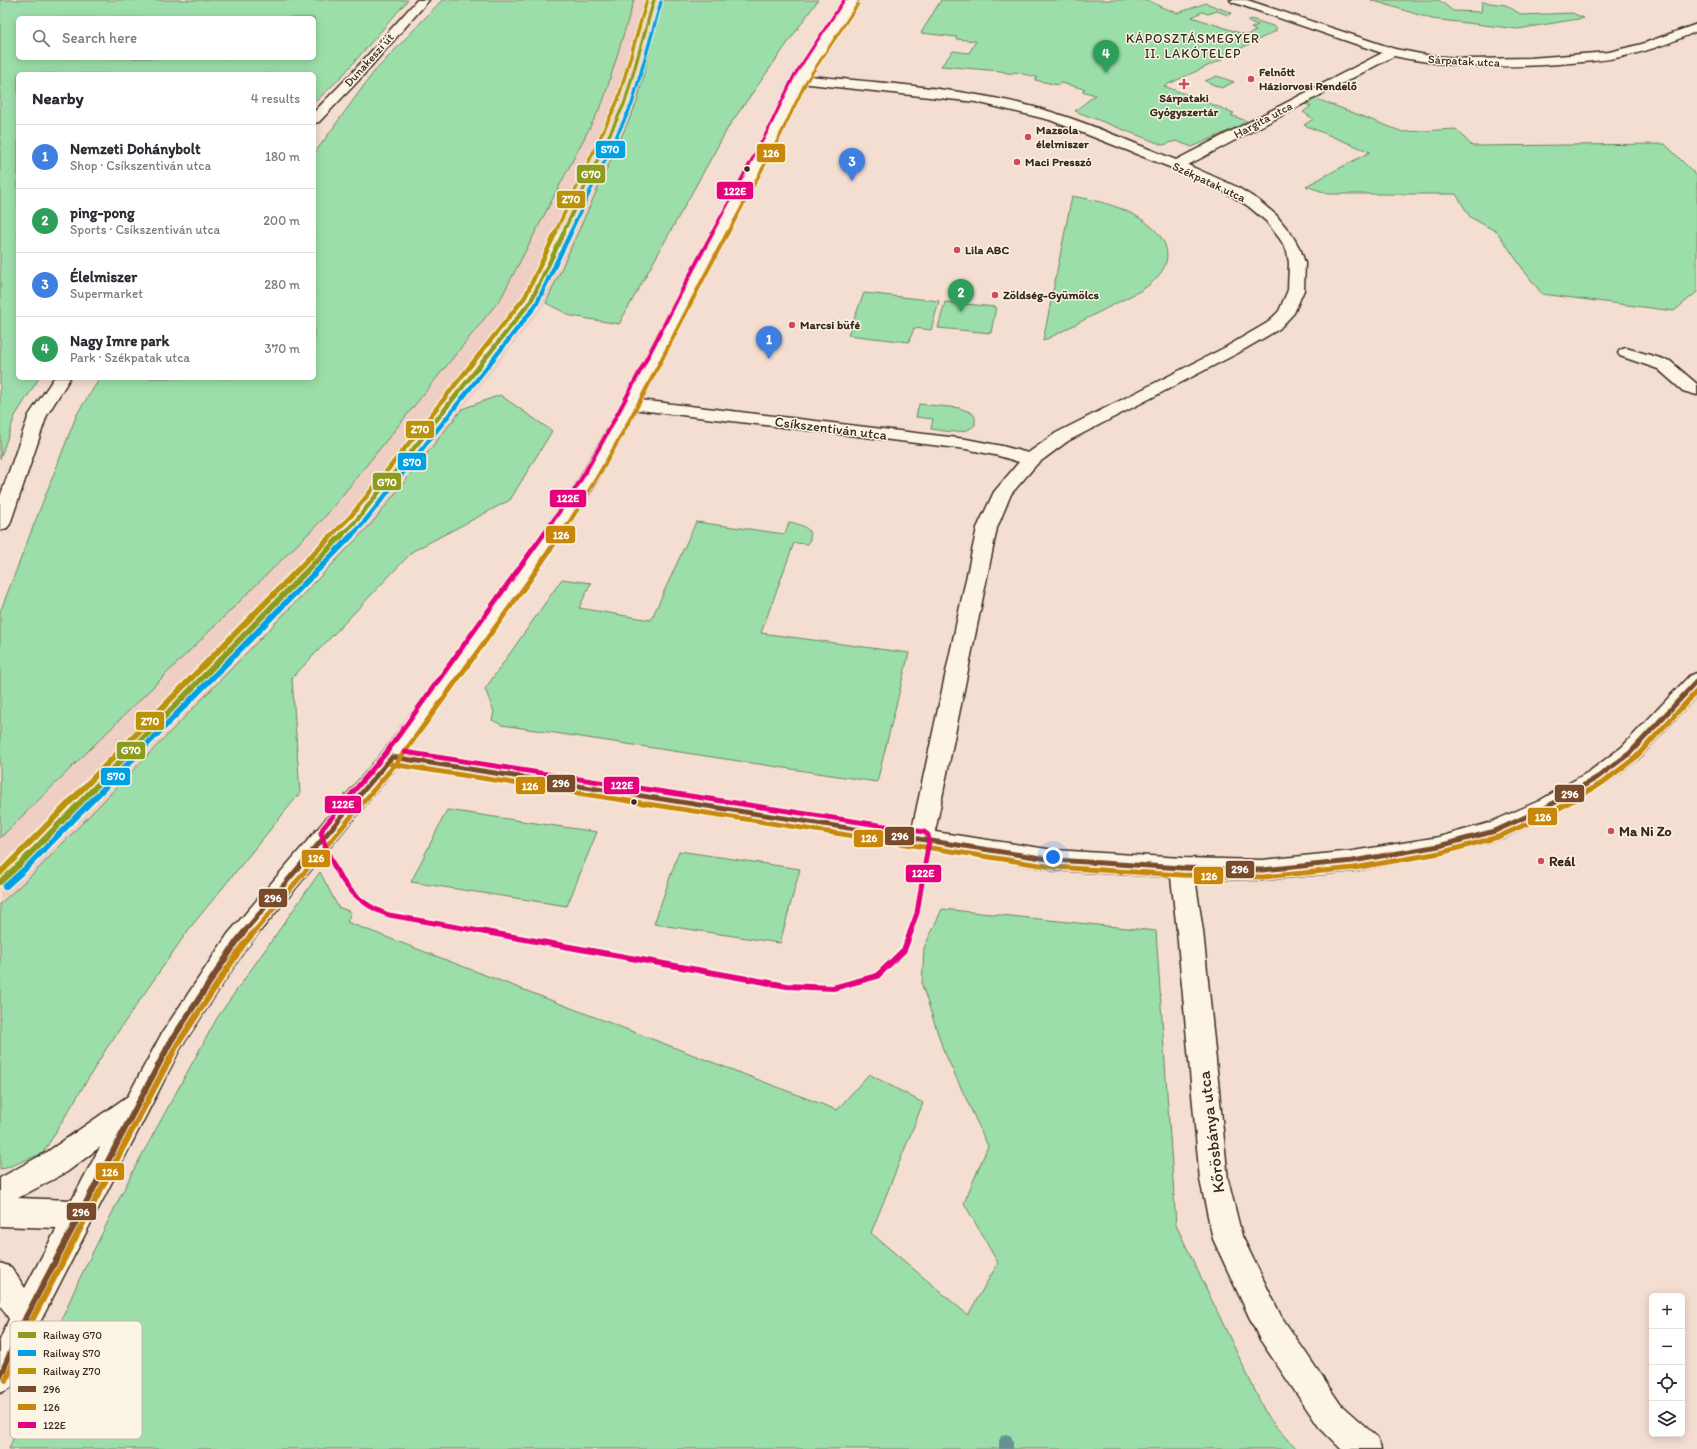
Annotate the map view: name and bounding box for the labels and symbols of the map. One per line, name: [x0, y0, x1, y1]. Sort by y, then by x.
street label: Dunakeszi út: [341, 30, 397, 90]
district label: KÁPOSZTÁSMEGYER II. LAKÓTELEP: [1126, 31, 1260, 61]
pin: 4: [1093, 40, 1119, 73]
street label: Sárpatak utca: [1428, 52, 1501, 70]
place label: Felnőtt Háziorvosi Rendelő: [1259, 65, 1357, 93]
marker: Felnőtt Háziorvosi Rendelő: [1246, 74, 1256, 84]
marker: Sárpataki Gyógyszertár: [1179, 79, 1189, 89]
place label: Sárpataki Gyógyszertár: [1150, 91, 1219, 120]
street label: Hargita utca: [1231, 99, 1295, 141]
place label: Mazsola élelmiszer: [1036, 123, 1089, 151]
marker: Mazsola élelmiszer: [1023, 132, 1033, 142]
line badge: S70: [595, 140, 626, 159]
text: S70: [601, 143, 619, 156]
line badge: 126: [756, 143, 786, 163]
text: 126: [763, 147, 780, 160]
pin: 3: [839, 148, 865, 181]
place label: Maci Presszó: [1025, 155, 1092, 169]
marker: Maci Presszó: [1012, 157, 1022, 167]
street label: Székpatak utca: [1170, 159, 1248, 205]
line badge: G70: [576, 164, 606, 184]
unlabelled marker: [742, 164, 752, 174]
text: G70: [581, 168, 601, 181]
line badge: 122E: [716, 181, 754, 200]
text: 122E: [724, 185, 746, 198]
line badge: Z70: [556, 190, 586, 209]
text: Z70: [562, 193, 580, 206]
place label: Lila ABC: [965, 243, 1009, 257]
marker: Lila ABC: [952, 245, 962, 255]
pin: 2: [948, 279, 974, 312]
place label: Zöldség-Gyümölcs: [1003, 288, 1100, 303]
marker: Zöldség-Gyümölcs: [990, 290, 1000, 300]
place label: Marcsi büfé: [800, 318, 860, 332]
marker: Marcsi büfé: [787, 320, 797, 330]
pin: 1: [756, 326, 782, 359]
street label: Csíkszentiván utca: [774, 413, 889, 444]
line badge: Z70: [405, 420, 435, 439]
text: Z70: [411, 423, 429, 436]
line badge: S70: [397, 452, 427, 471]
text: S70: [403, 456, 421, 469]
line badge: G70: [372, 472, 402, 491]
text: G70: [377, 476, 397, 489]
line badge: 122E: [549, 489, 587, 508]
text: 122E: [557, 492, 579, 505]
line badge: 126: [545, 525, 576, 544]
text: 126: [553, 529, 570, 542]
line badge: Z70: [135, 711, 165, 731]
text: Z70: [141, 715, 159, 728]
line badge: G70: [116, 741, 146, 760]
text: G70: [121, 744, 141, 757]
line badge: S70: [100, 767, 131, 786]
text: S70: [107, 770, 125, 783]
line badge: 296: [546, 774, 576, 793]
line badge: 126: [515, 776, 546, 795]
line badge: 122E: [603, 776, 640, 795]
text: 296: [552, 777, 570, 790]
text: 122E: [611, 779, 633, 792]
text: 126: [522, 780, 539, 793]
line badge: 296: [1554, 784, 1585, 803]
text: 296: [1561, 788, 1579, 801]
line badge: 122E: [324, 795, 362, 814]
unlabelled marker: [629, 797, 639, 807]
text: 122E: [332, 798, 354, 811]
line badge: 126: [1527, 807, 1558, 826]
text: 126: [1535, 811, 1552, 824]
place label: Ma Ni Zo: [1619, 823, 1672, 840]
line badge: 296: [884, 826, 915, 846]
marker: Ma Ni Zo: [1606, 826, 1616, 836]
line badge: 126: [853, 829, 884, 848]
text: 296: [891, 830, 909, 843]
text: 126: [861, 832, 878, 845]
your location: [1043, 847, 1063, 867]
line badge: 126: [301, 849, 331, 868]
text: 126: [308, 852, 325, 865]
place label: Reál: [1549, 853, 1576, 870]
marker: Reál: [1536, 856, 1546, 866]
line badge: 296: [1225, 860, 1255, 879]
text: 296: [1231, 863, 1249, 876]
line badge: 122E: [905, 864, 942, 883]
line badge: 126: [1193, 866, 1224, 885]
text: 122E: [912, 867, 934, 880]
text: 126: [1201, 870, 1218, 883]
line badge: 296: [258, 888, 288, 908]
text: 296: [264, 892, 282, 905]
street label: Kőrösbánya utca: [1194, 1070, 1228, 1194]
line badge: 126: [95, 1162, 125, 1181]
text: 126: [102, 1166, 119, 1179]
line badge: 296: [66, 1202, 97, 1221]
text: 296: [72, 1206, 90, 1219]
legend: [10, 1321, 142, 1439]
text: Railway G70: [43, 1329, 102, 1342]
text: Railway S70: [43, 1347, 101, 1360]
text: Railway Z70: [43, 1365, 101, 1378]
text: 296: [43, 1383, 61, 1396]
text: 126: [43, 1401, 60, 1414]
text: 122E: [43, 1419, 66, 1432]

